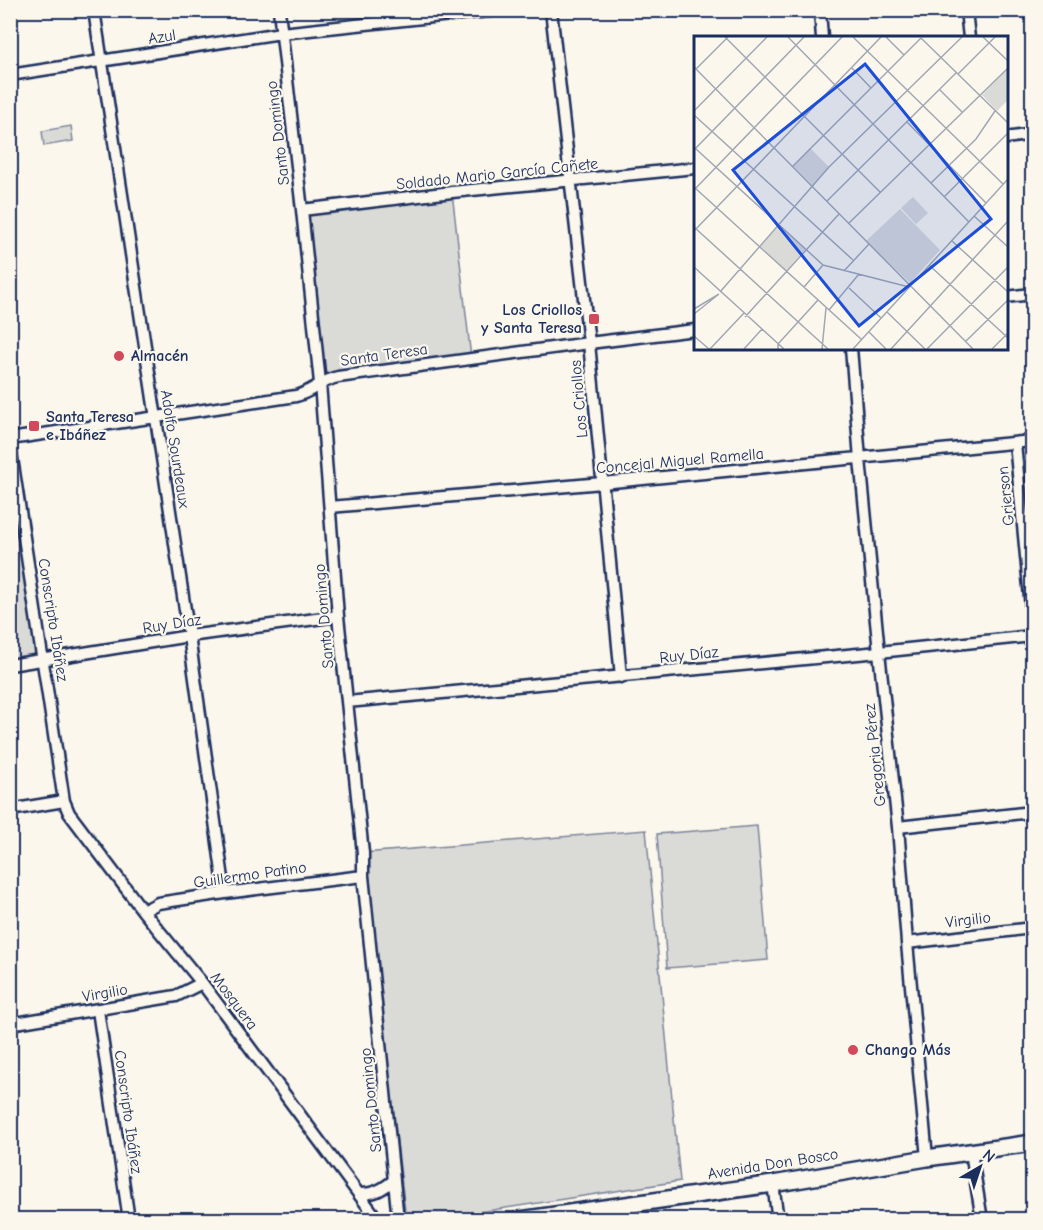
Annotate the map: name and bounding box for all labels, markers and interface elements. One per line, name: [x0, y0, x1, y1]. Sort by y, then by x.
street label: Azul: [147, 26, 177, 48]
inset map: [694, 36, 1007, 350]
street label: Santo Domingo: [263, 80, 293, 186]
street label: Soldado Mario García Cañete: [395, 154, 599, 194]
place label: Los Criollos y Santa Teresa: [481, 301, 582, 337]
marker: Los Criollos y Santa Teresa: [587, 312, 601, 326]
street label: Santa Teresa: [339, 340, 429, 370]
place label: Almacén: [131, 347, 189, 365]
marker: Almacén: [112, 349, 126, 363]
street label: Los Criollos: [567, 359, 591, 439]
street label: Adolfo Sourdeaux: [157, 389, 193, 510]
place label: Santa Teresa e Ibáñez: [46, 408, 134, 444]
marker: Santa Teresa e Ibáñez: [27, 419, 41, 433]
street label: Concejal Miguel Ramella: [595, 445, 765, 477]
street label: Grierson: [994, 465, 1018, 527]
street label: Conscripto Ibáñez: [34, 557, 72, 683]
street label: Santo Domingo: [310, 563, 338, 669]
street label: Ruy Díaz: [141, 610, 203, 638]
street label: Ruy Díaz: [659, 643, 719, 667]
street label: Gregoria Pérez: [861, 703, 889, 807]
street label: Guillermo Patino: [192, 858, 308, 892]
street label: Virgilio: [944, 908, 992, 932]
street label: Mosquera: [207, 969, 261, 1033]
street label: Virgilio: [81, 980, 129, 1006]
place label: Chango Más: [865, 1041, 951, 1059]
marker: Chango Más: [846, 1043, 860, 1057]
street label: Santo Domingo: [357, 1047, 385, 1153]
street label: Conscripto Ibáñez: [110, 1049, 146, 1175]
north arrow: [950, 1137, 1010, 1197]
street label: Avenida Don Bosco: [706, 1145, 840, 1183]
text: N: [979, 1146, 999, 1166]

